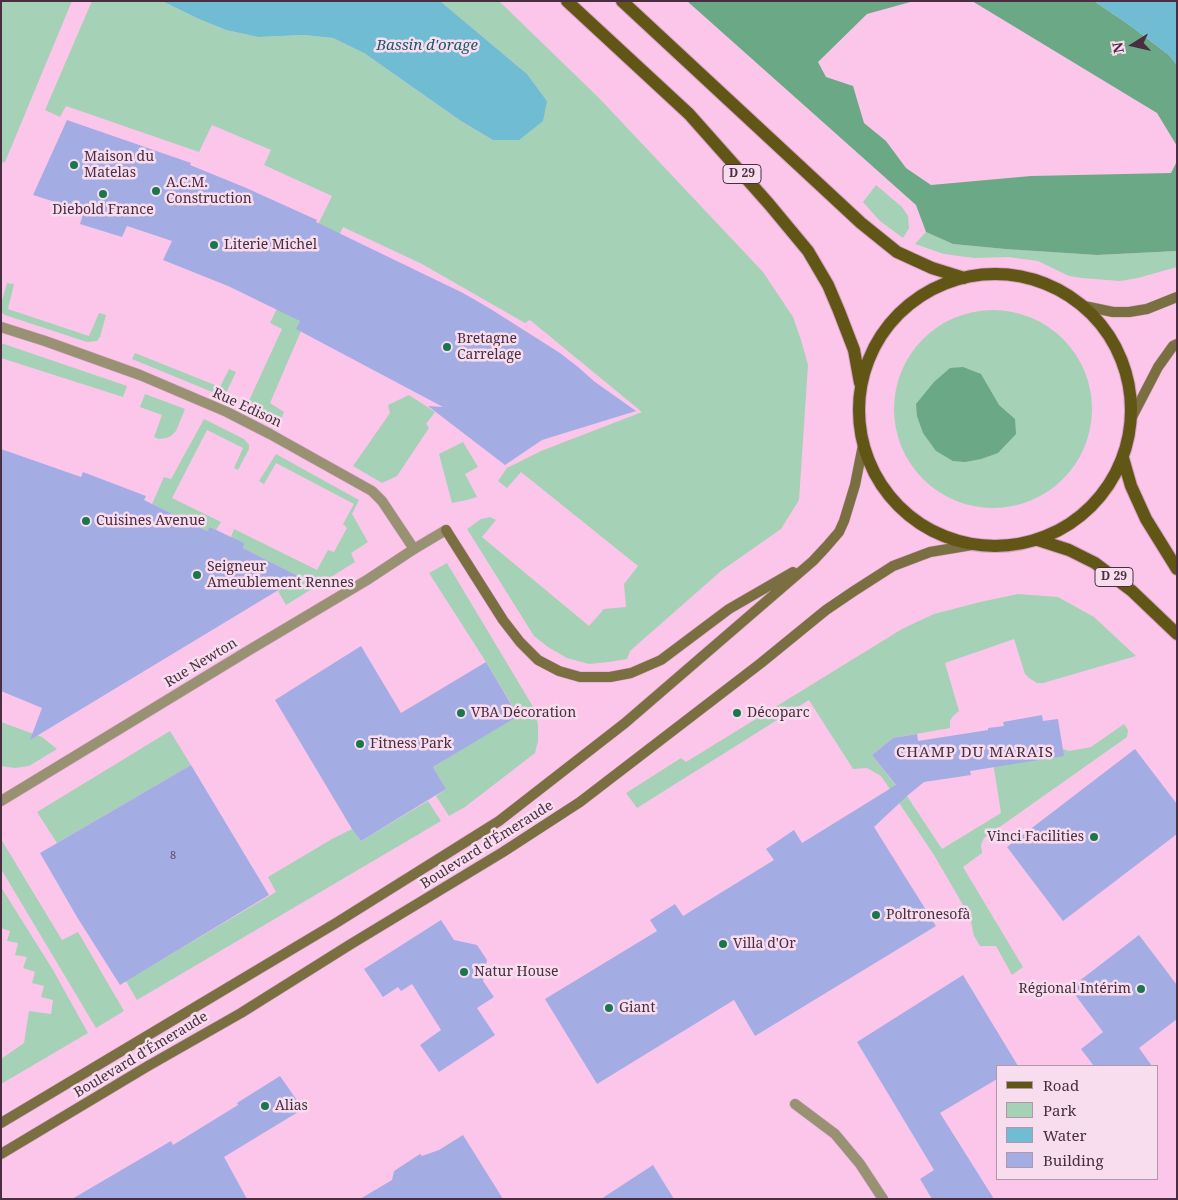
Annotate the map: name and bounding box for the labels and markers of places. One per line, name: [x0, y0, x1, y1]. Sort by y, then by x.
place label: Maison du Matelas: [84, 149, 154, 182]
marker: Maison du Matelas: [68, 159, 80, 171]
place label: A.C.M. Construction: [166, 175, 252, 208]
marker: A.C.M. Construction: [150, 185, 162, 197]
marker: Diebold France: [97, 188, 109, 200]
place label: Diebold France: [52, 202, 154, 218]
place label: Literie Michel: [224, 237, 317, 253]
marker: Literie Michel: [208, 239, 220, 251]
place label: Bretagne Carrelage: [457, 331, 521, 364]
marker: Bretagne Carrelage: [441, 341, 453, 353]
place label: Cuisines Avenue: [96, 513, 205, 529]
marker: Cuisines Avenue: [80, 515, 92, 527]
place label: Seigneur Ameublement Rennes: [207, 559, 354, 592]
marker: Seigneur Ameublement Rennes: [191, 569, 203, 581]
place label: VBA Décoration: [471, 705, 576, 721]
place label: Décoparc: [747, 705, 810, 721]
marker: VBA Décoration: [455, 707, 467, 719]
marker: Décoparc: [731, 707, 743, 719]
place label: Fitness Park: [370, 736, 452, 752]
marker: Fitness Park: [354, 738, 366, 750]
place label: Vinci Facilities: [987, 829, 1084, 845]
marker: Vinci Facilities: [1088, 831, 1100, 843]
place label: Poltronesofà: [886, 907, 970, 923]
marker: Poltronesofà: [870, 909, 882, 921]
place label: Villa d'Or: [733, 936, 796, 952]
marker: Villa d'Or: [717, 938, 729, 950]
place label: Natur House: [474, 964, 558, 980]
marker: Natur House: [458, 966, 470, 978]
place label: Régional Intérim: [1018, 981, 1131, 997]
marker: Régional Intérim: [1135, 983, 1147, 995]
place label: Giant: [619, 1000, 655, 1016]
marker: Giant: [603, 1002, 615, 1014]
place label: Alias: [275, 1098, 308, 1114]
marker: Alias: [259, 1100, 271, 1112]

